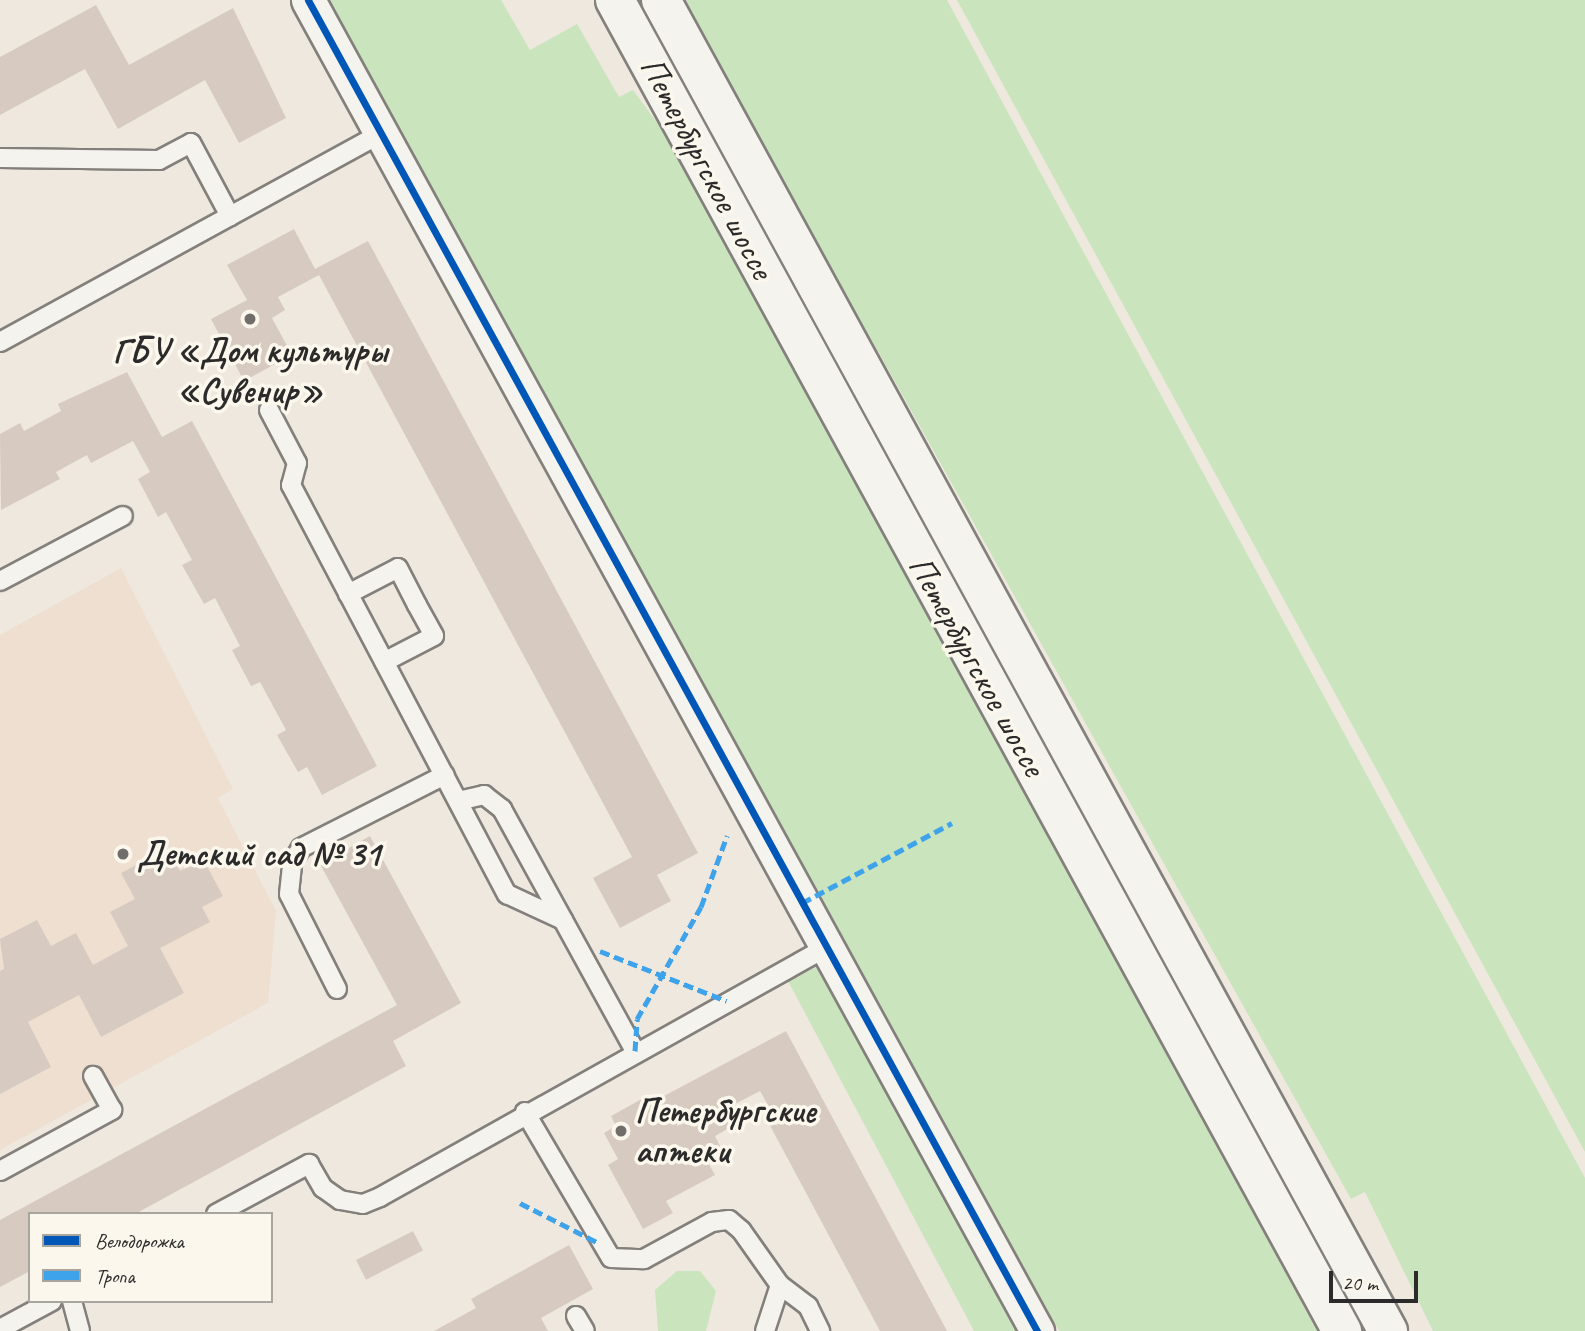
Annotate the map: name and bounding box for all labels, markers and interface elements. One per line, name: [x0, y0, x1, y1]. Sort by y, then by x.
street label: Петербургское шоссе: [631, 49, 783, 287]
marker: ГБУ «Дом культуры «Сувенир»: [242, 311, 258, 327]
place label: ГБУ «Дом культуры «Сувенир»: [115, 330, 385, 412]
street label: Петербургское шоссе: [899, 548, 1055, 784]
place label: Детский сад № 31: [137, 833, 380, 875]
marker: Детский сад № 31: [115, 846, 131, 862]
place label: Петербургские аптеки: [635, 1090, 816, 1172]
marker: Петербургские аптеки: [613, 1123, 629, 1139]
legend: [28, 1212, 273, 1303]
text: Велодорожка: [95, 1228, 184, 1254]
scale bar: [1333, 1258, 1422, 1302]
text: Тропа: [95, 1263, 135, 1289]
text: 20 m: [1342, 1270, 1378, 1296]

